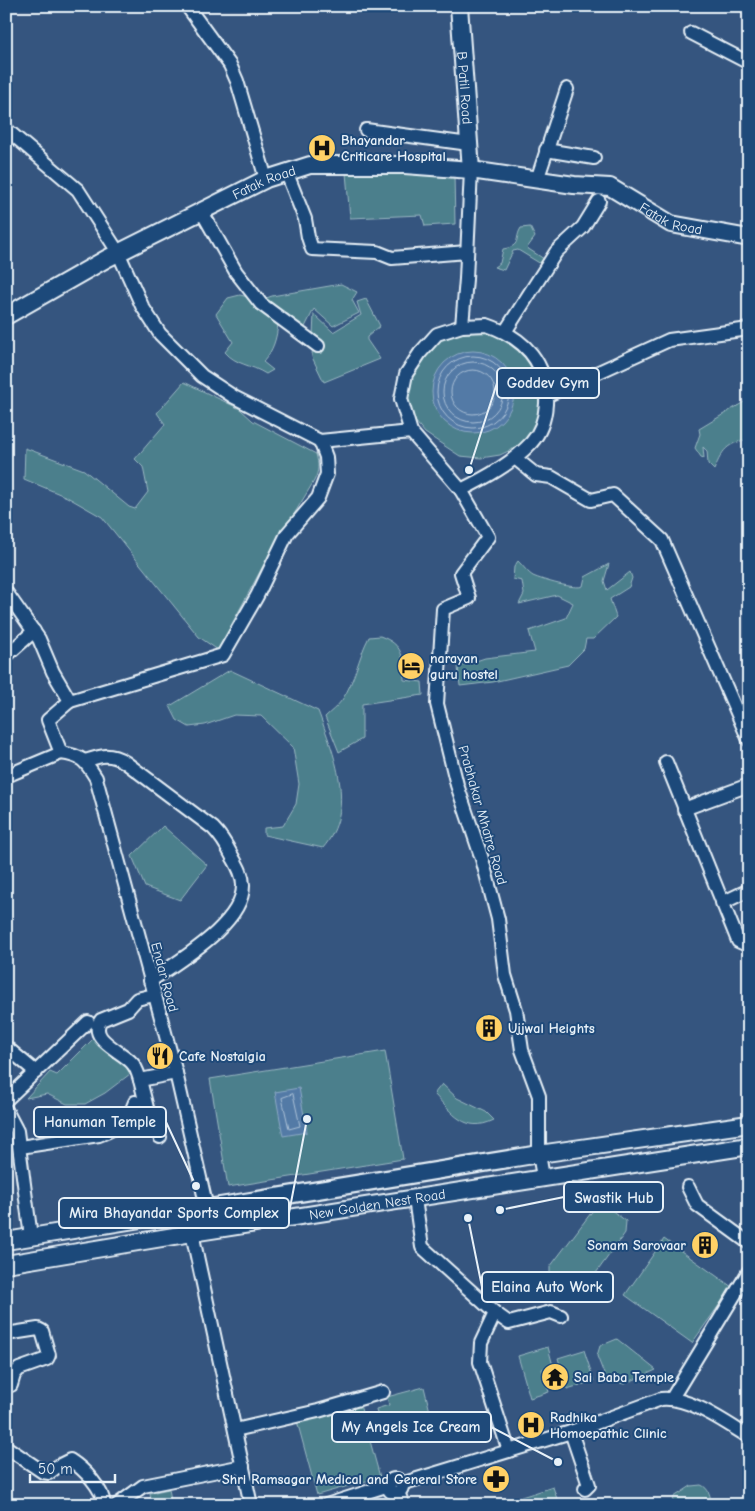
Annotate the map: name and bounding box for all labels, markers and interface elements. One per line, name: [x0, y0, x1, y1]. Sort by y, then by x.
street label: B Patil Road: [453, 51, 476, 125]
place label: Bhayandar Criticare Hospital: [341, 132, 446, 165]
hospital icon: Bhayandar Criticare Hospital: [307, 133, 337, 163]
street label: Fatak Road: [230, 162, 298, 203]
street label: Fatak Road: [636, 199, 704, 238]
callout: Goddev Gym: [497, 368, 599, 398]
text: Goddev Gym: [507, 374, 589, 392]
place label: narayan guru hostel: [430, 650, 498, 683]
hotel icon: narayan guru hostel: [396, 651, 426, 681]
street label: Prabhakar Mhatre Road: [454, 743, 511, 887]
street label: Endar Road: [147, 940, 182, 1014]
building icon: Ujjwal Heights: [474, 1013, 504, 1043]
place label: Ujjwal Heights: [508, 1020, 595, 1037]
restaurant icon: Cafe Nostalgia: [145, 1041, 175, 1071]
place label: Cafe Nostalgia: [179, 1048, 266, 1065]
callout: Hanuman Temple: [34, 1107, 166, 1137]
text: Hanuman Temple: [44, 1113, 156, 1131]
callout: Swastik Hub: [564, 1182, 663, 1212]
street label: New Golden Nest Road: [308, 1186, 447, 1224]
text: Swastik Hub: [574, 1189, 654, 1207]
callout: Mira Bhayandar Sports Complex: [59, 1198, 289, 1228]
text: Mira Bhayandar Sports Complex: [69, 1204, 279, 1222]
building icon: Sonam Sarovaar: [690, 1230, 720, 1260]
place label: Sonam Sarovaar: [587, 1237, 686, 1254]
callout: Elaina Auto Work: [482, 1272, 613, 1302]
text: Elaina Auto Work: [491, 1278, 604, 1296]
temple icon: Sai Baba Temple: [540, 1362, 570, 1392]
place label: Sai Baba Temple: [574, 1369, 674, 1386]
place label: Radhika Homoepathic Clinic: [550, 1409, 667, 1442]
hospital icon: Radhika Homoepathic Clinic: [516, 1410, 546, 1440]
callout: My Angels Ice Cream: [332, 1412, 491, 1442]
text: My Angels Ice Cream: [342, 1418, 481, 1436]
scale bar: [30, 1451, 115, 1483]
text: 50 m: [38, 1460, 73, 1478]
pharmacy icon: Shri Ramsagar Medical and General Store: [481, 1464, 511, 1494]
place label: Shri Ramsagar Medical and General Store: [222, 1471, 477, 1488]

